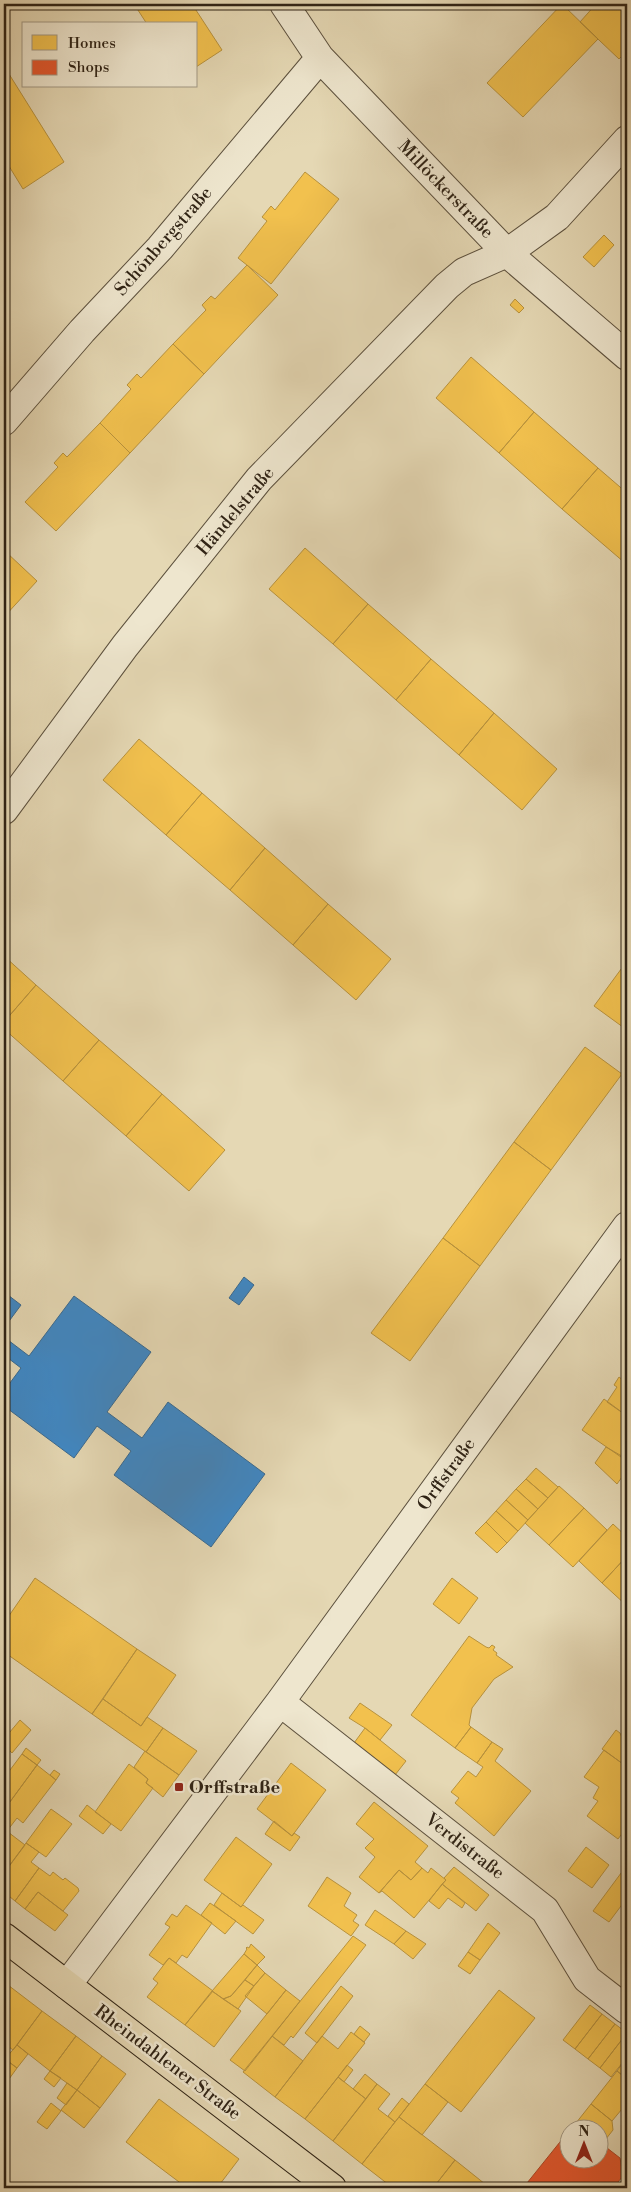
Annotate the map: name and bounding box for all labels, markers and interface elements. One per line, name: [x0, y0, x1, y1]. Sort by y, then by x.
legend: [22, 22, 198, 88]
text: Homes: [68, 34, 116, 53]
text: Shops: [68, 58, 109, 77]
street label: Millöckerstraße: [393, 135, 498, 243]
street label: Schönbergstraße: [110, 182, 217, 301]
street label: Händelstraße: [191, 462, 279, 561]
street label: Orffstraße: [412, 1433, 481, 1515]
place label: Orffstraße: [189, 1776, 281, 1799]
marker: Orffstraße: [173, 1781, 185, 1793]
street label: Verdistraße: [420, 1808, 509, 1885]
street label: Rheindahlener Straße: [90, 2000, 245, 2125]
north arrow: [558, 2120, 608, 2170]
text: N: [578, 2123, 590, 2141]

